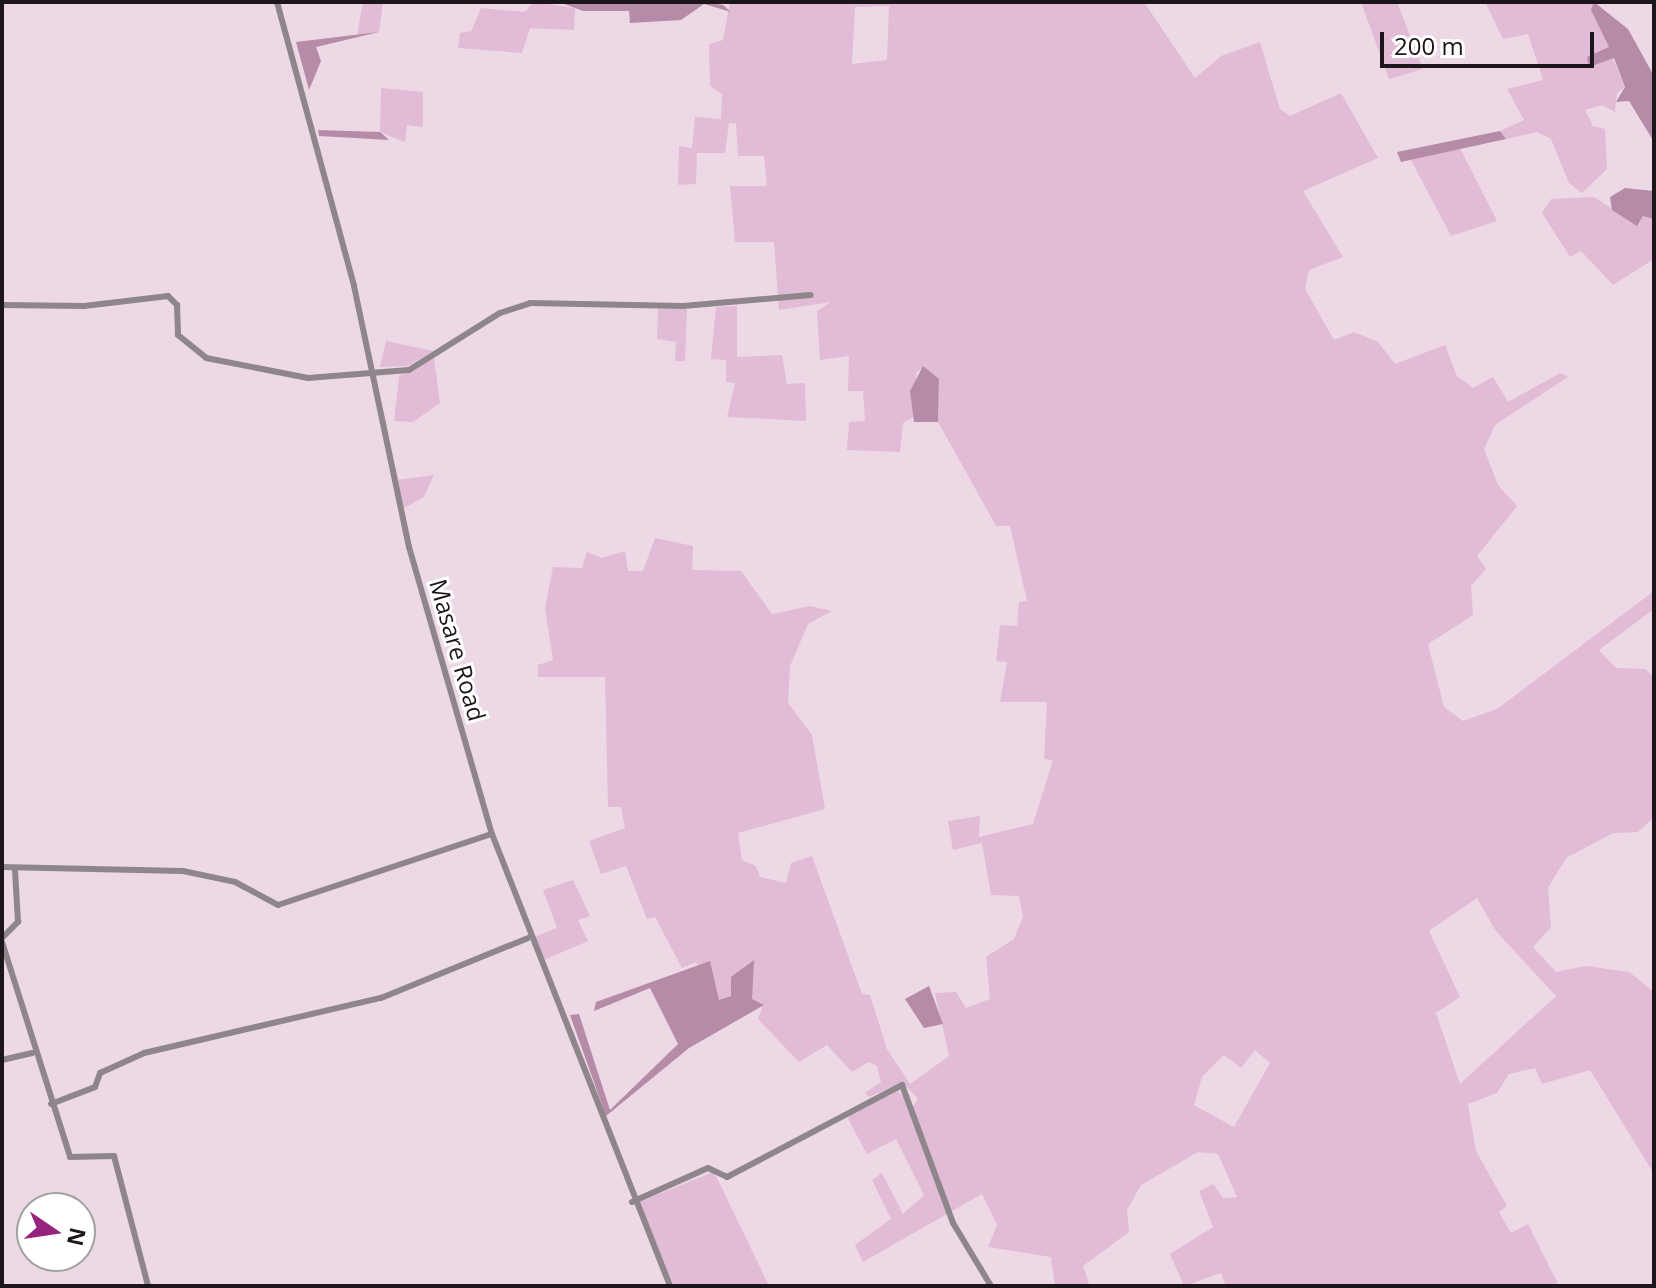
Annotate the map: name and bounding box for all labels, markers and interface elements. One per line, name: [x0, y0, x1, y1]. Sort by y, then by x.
scale bar: [1384, 16, 1598, 66]
text: 200 m: [1394, 29, 1464, 62]
street label: Masare Road: [424, 576, 492, 724]
north arrow: [16, 1192, 96, 1272]
text: N: [61, 1225, 94, 1249]

